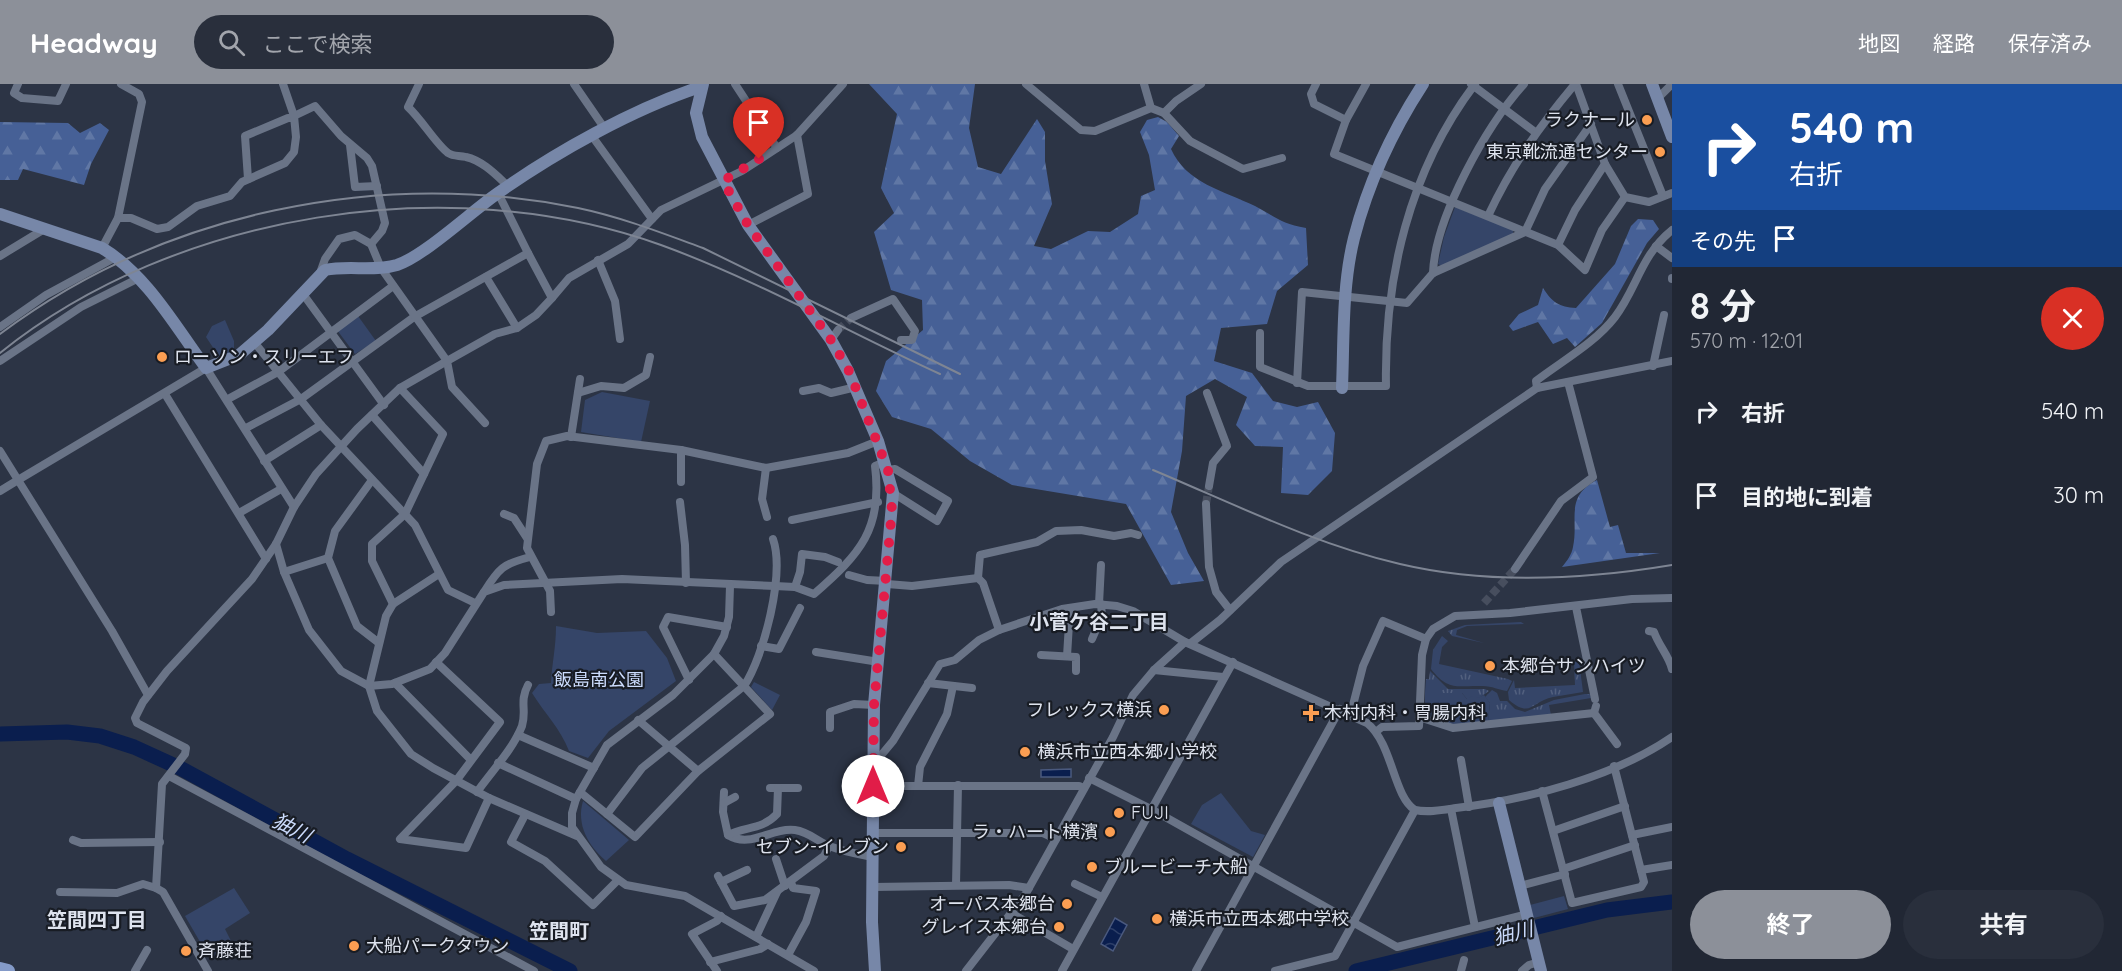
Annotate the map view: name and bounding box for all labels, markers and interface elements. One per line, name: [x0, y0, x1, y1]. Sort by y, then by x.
search box: [194, 15, 614, 69]
text: Headway: [30, 25, 158, 60]
icon: search: [215, 26, 248, 59]
text: ここで検索: [263, 30, 373, 58]
text: 地図: [1858, 30, 1900, 56]
text: 経路: [1933, 30, 1975, 56]
text: 保存済み: [2008, 30, 2092, 56]
pin: [733, 97, 784, 159]
text: 540 m: [1789, 101, 1914, 154]
icon: arrive: [742, 106, 775, 139]
place label: ラクナール: [1545, 108, 1635, 131]
icon: right: [1690, 108, 1768, 186]
marker: ラクナール: [1640, 113, 1654, 127]
place label: 東京靴流通センター: [1486, 140, 1648, 163]
marker: 東京靴流通センター: [1653, 145, 1667, 159]
text: 右折: [1789, 157, 1843, 191]
icon: arrive: [1768, 222, 1801, 255]
text: その先: [1690, 227, 1756, 255]
text: 8 分: [1690, 283, 1756, 328]
button: close: [2041, 287, 2104, 350]
text: 570 m · 12:01: [1690, 328, 1803, 353]
place label: ローソン・スリーエフ: [174, 345, 354, 368]
marker: ローソン・スリーエフ: [155, 350, 169, 364]
icon: right: [1690, 395, 1723, 428]
text: 540 m: [2041, 397, 2104, 425]
text: 右折: [1741, 399, 1785, 427]
icon: arrive: [1690, 479, 1723, 512]
text: 30 m: [2053, 481, 2104, 509]
text: 目的地に到着: [1741, 483, 1873, 511]
district label: 小菅ケ谷二丁目: [1029, 609, 1169, 634]
place label: 本郷台サンハイツ: [1502, 654, 1646, 677]
marker: 本郷台サンハイツ: [1483, 659, 1497, 673]
park label: 飯島南公園: [554, 668, 644, 691]
place label: フレックス横浜: [1027, 698, 1152, 721]
place label: 木村内科・胃腸内科: [1324, 701, 1486, 724]
marker: フレックス横浜: [1157, 703, 1171, 717]
marker: 木村内科・胃腸内科: [1302, 704, 1320, 722]
place label: 横浜市立西本郷小学校: [1037, 740, 1217, 763]
marker: 横浜市立西本郷小学校: [1018, 745, 1032, 759]
position arrow: [841, 754, 905, 818]
place label: FUJI: [1131, 801, 1169, 824]
marker: FUJI: [1112, 806, 1126, 820]
water label: 㹨川: [269, 807, 318, 849]
place label: ラ・ハート横濱: [972, 820, 1098, 843]
marker: ラ・ハート横濱: [1103, 825, 1117, 839]
place label: セブン-イレブン: [756, 835, 889, 858]
marker: セブン-イレブン: [894, 840, 908, 854]
place label: ブルービーチ大船: [1104, 855, 1248, 878]
marker: ブルービーチ大船: [1085, 860, 1099, 874]
button: 終了: [1690, 890, 1891, 959]
button: 共有: [1903, 890, 2104, 959]
place label: オーパス本郷台: [929, 892, 1055, 915]
marker: オーパス本郷台: [1060, 897, 1074, 911]
district label: 笠間四丁目: [47, 907, 147, 932]
place label: 横浜市立西本郷中学校: [1169, 907, 1349, 930]
marker: 横浜市立西本郷中学校: [1150, 912, 1164, 926]
place label: グレイス本郷台: [922, 915, 1047, 938]
water label: 㹨川: [1490, 915, 1537, 949]
district label: 笠間町: [529, 918, 589, 943]
marker: グレイス本郷台: [1052, 920, 1066, 934]
place label: 大船パークタウン: [366, 934, 509, 957]
place label: 斉藤荘: [198, 939, 252, 962]
marker: 大船パークタウン: [347, 939, 361, 953]
marker: 斉藤荘: [179, 944, 193, 958]

